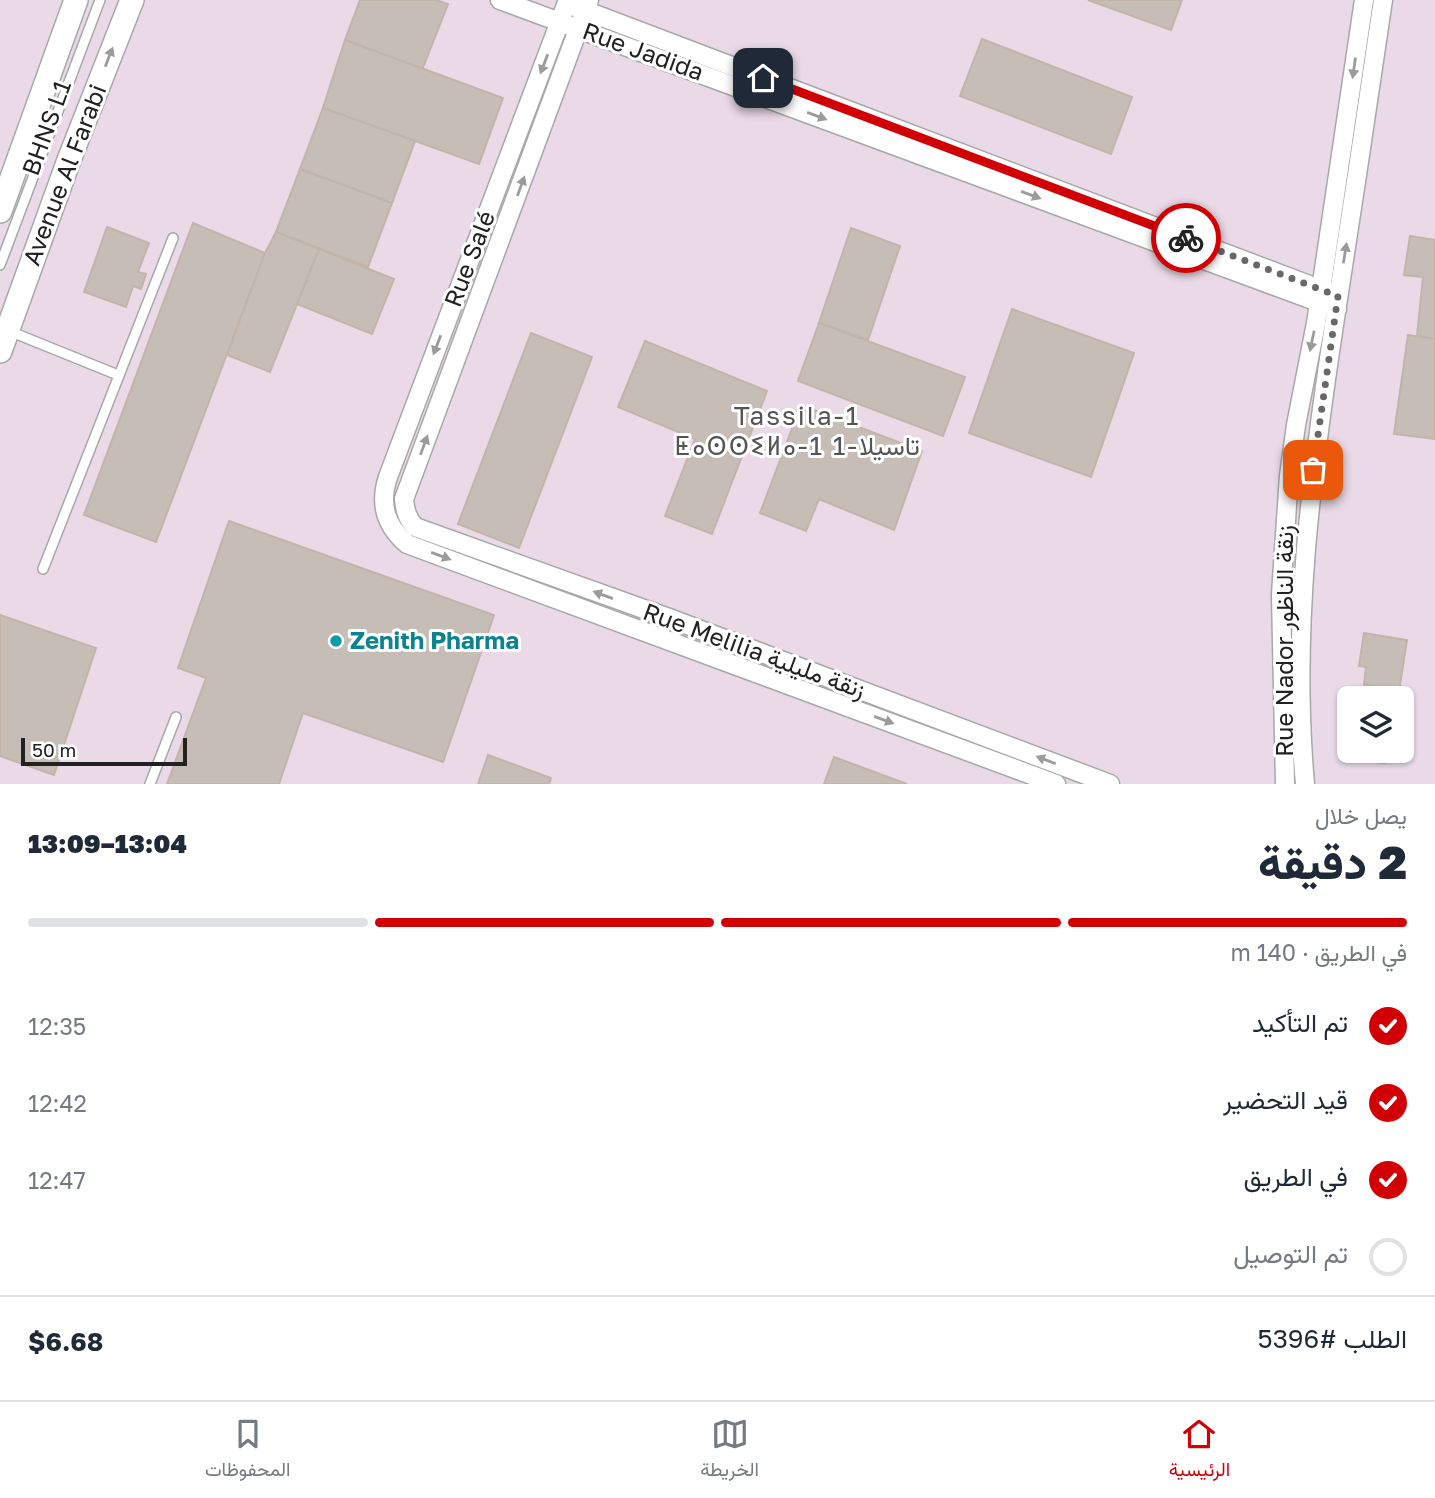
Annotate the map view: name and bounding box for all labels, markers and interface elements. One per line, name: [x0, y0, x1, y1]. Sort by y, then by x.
street label: Rue Jadida: [579, 15, 708, 86]
one-way arrow: [104, 47, 115, 68]
pin: [733, 48, 793, 108]
one-way arrow: [538, 53, 549, 74]
one-way arrow: [1348, 57, 1359, 79]
icon: home: [744, 59, 782, 97]
street label: BHNS L1: [15, 76, 76, 179]
street label: Avenue Al Farabi: [16, 80, 111, 269]
one-way arrow: [807, 111, 828, 122]
one-way arrow: [515, 175, 526, 196]
one-way arrow: [1020, 190, 1041, 201]
courier: [1151, 203, 1221, 273]
street label: Rue Salé: [437, 206, 500, 311]
icon: bike: [1167, 219, 1205, 257]
one-way arrow: [1340, 242, 1351, 264]
one-way arrow: [1306, 330, 1317, 352]
one-way arrow: [432, 335, 443, 356]
district label: Tassila-1 ⵟⴰⵙⵙⵉⵍⴰ-1 1-تاسيلا: [674, 400, 920, 461]
one-way arrow: [419, 435, 430, 456]
pin: [1283, 440, 1343, 500]
icon: bag: [1294, 451, 1332, 489]
street label: Rue Nador زنقة الناظور: [1269, 525, 1300, 757]
one-way arrow: [431, 551, 452, 562]
one-way arrow: [593, 589, 614, 600]
street label: Rue Melilia زنقة مليلية: [639, 596, 870, 705]
place label: Zenith Pharma: [350, 625, 519, 654]
marker: Zenith Pharma: [328, 633, 344, 649]
map controls: [1337, 686, 1414, 763]
button: layers: [1337, 686, 1414, 763]
one-way arrow: [874, 715, 895, 726]
scale bar: [21, 735, 187, 767]
text: 50 m: [32, 738, 76, 761]
one-way arrow: [1036, 754, 1057, 765]
text: يصل خلال: [1315, 801, 1407, 829]
text: 13:04–13:09: [28, 828, 187, 859]
text: 2 دقيقة: [1258, 834, 1407, 889]
text: في الطريق · 140 m: [1231, 938, 1407, 966]
text: تم التأكيد: [1252, 1007, 1348, 1038]
icon: check: [1369, 1007, 1407, 1045]
text: 12:35: [28, 1012, 86, 1040]
text: قيد التحضير: [1223, 1084, 1348, 1115]
icon: check: [1369, 1084, 1407, 1122]
text: 12:42: [28, 1089, 87, 1117]
text: في الطريق: [1243, 1161, 1348, 1192]
icon: check: [1369, 1161, 1407, 1199]
text: 12:47: [28, 1166, 86, 1194]
text: تم التوصيل: [1233, 1238, 1348, 1269]
text: الطلب #5396: [1258, 1323, 1407, 1354]
text: $6.68: [28, 1326, 103, 1357]
tab: المحفوظات: [205, 1415, 290, 1486]
tab: الخريطة: [700, 1415, 759, 1486]
tab: الرئيسية: [1169, 1415, 1230, 1486]

